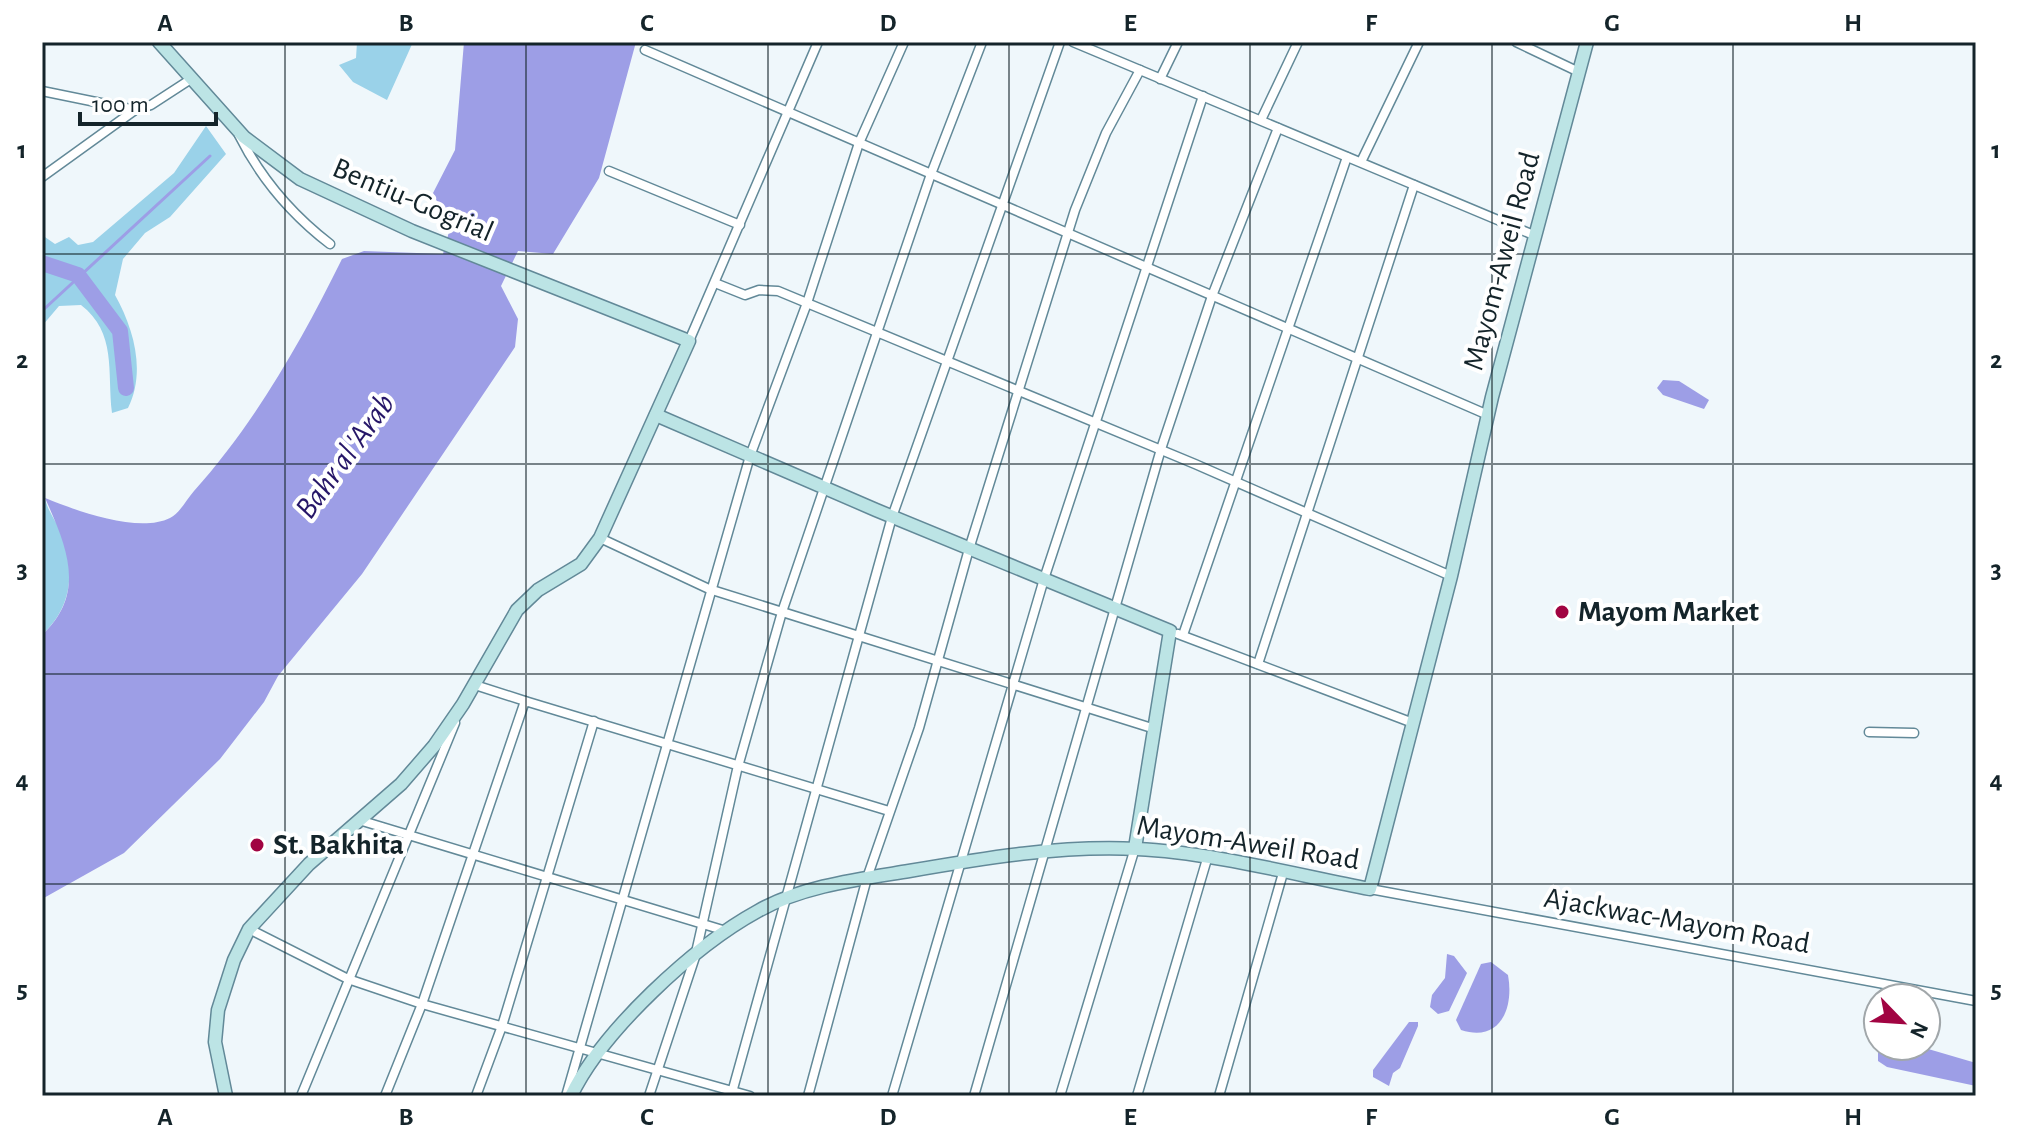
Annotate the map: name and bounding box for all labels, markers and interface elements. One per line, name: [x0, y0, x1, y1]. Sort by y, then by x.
text: A: [157, 10, 173, 36]
text: B: [398, 10, 414, 36]
text: C: [640, 10, 654, 36]
text: D: [879, 10, 897, 36]
text: E: [1123, 10, 1137, 36]
text: F: [1365, 10, 1378, 36]
text: G: [1604, 10, 1620, 36]
text: H: [1844, 10, 1862, 36]
scale bar: [80, 76, 216, 126]
text: 100 m: [92, 93, 149, 117]
text: 1: [17, 137, 27, 163]
text: 1: [1991, 137, 2001, 163]
street label: Mayom-Aweil Road: [1458, 148, 1546, 374]
street label: Bentiu-Gogrial: [328, 153, 498, 247]
text: 2: [16, 347, 28, 373]
text: 2: [1990, 347, 2002, 373]
water label: Bahr al 'Arab: [289, 388, 401, 524]
text: 3: [16, 557, 28, 583]
text: 3: [1990, 557, 2002, 583]
place label: Mayom Market: [1578, 597, 1759, 627]
marker: Mayom Market: [1553, 603, 1571, 621]
text: 4: [15, 767, 29, 793]
text: 4: [1989, 767, 2003, 793]
street label: Mayom-Aweil Road: [1135, 811, 1361, 875]
place label: St. Bakhita: [273, 830, 404, 860]
marker: St. Bakhita: [248, 836, 266, 854]
street label: Ajackwac-Mayom Road: [1542, 883, 1812, 959]
text: 5: [16, 977, 28, 1003]
text: 5: [1990, 977, 2002, 1003]
north arrow: [1862, 982, 1942, 1062]
text: N: [1906, 1018, 1932, 1042]
text: A: [157, 1104, 173, 1130]
text: B: [398, 1104, 414, 1130]
text: C: [640, 1104, 654, 1130]
text: D: [879, 1104, 897, 1130]
text: E: [1123, 1104, 1137, 1130]
text: F: [1365, 1104, 1378, 1130]
text: G: [1604, 1104, 1620, 1130]
text: H: [1844, 1104, 1862, 1130]

